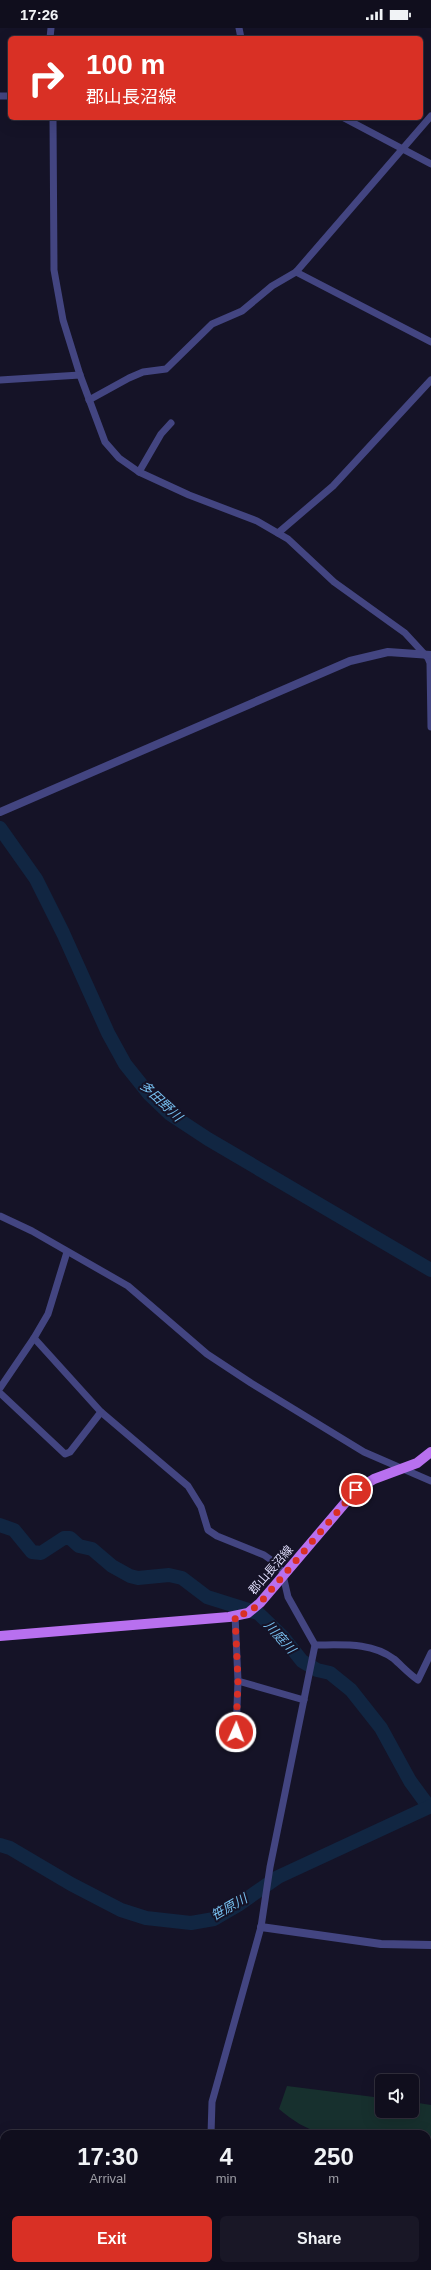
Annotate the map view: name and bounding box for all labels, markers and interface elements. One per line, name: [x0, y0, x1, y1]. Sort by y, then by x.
text: 17:26: [20, 6, 58, 23]
text: 100 m: [86, 49, 165, 80]
icon: right: [20, 52, 72, 104]
text: 郡山長沼線: [86, 87, 176, 107]
water label: 多田野川: [137, 1078, 187, 1126]
pin: [339, 1473, 373, 1507]
icon: arrive: [345, 1479, 367, 1501]
street label: 郡山長沼線: [246, 1543, 296, 1597]
water label: 川庭川: [261, 1617, 300, 1658]
position arrow: [215, 1711, 257, 1753]
water label: 笹原川: [208, 1890, 251, 1923]
map controls: [375, 2074, 419, 2118]
button: sound: [375, 2074, 419, 2118]
text: 17:30: [77, 2143, 139, 2170]
text: 4: [219, 2143, 233, 2170]
text: 250: [314, 2143, 354, 2170]
text: Arrival: [89, 2171, 126, 2186]
text: min: [216, 2171, 237, 2186]
text: m: [328, 2171, 339, 2186]
button: Exit: [12, 2216, 212, 2262]
button: Share: [220, 2216, 419, 2262]

